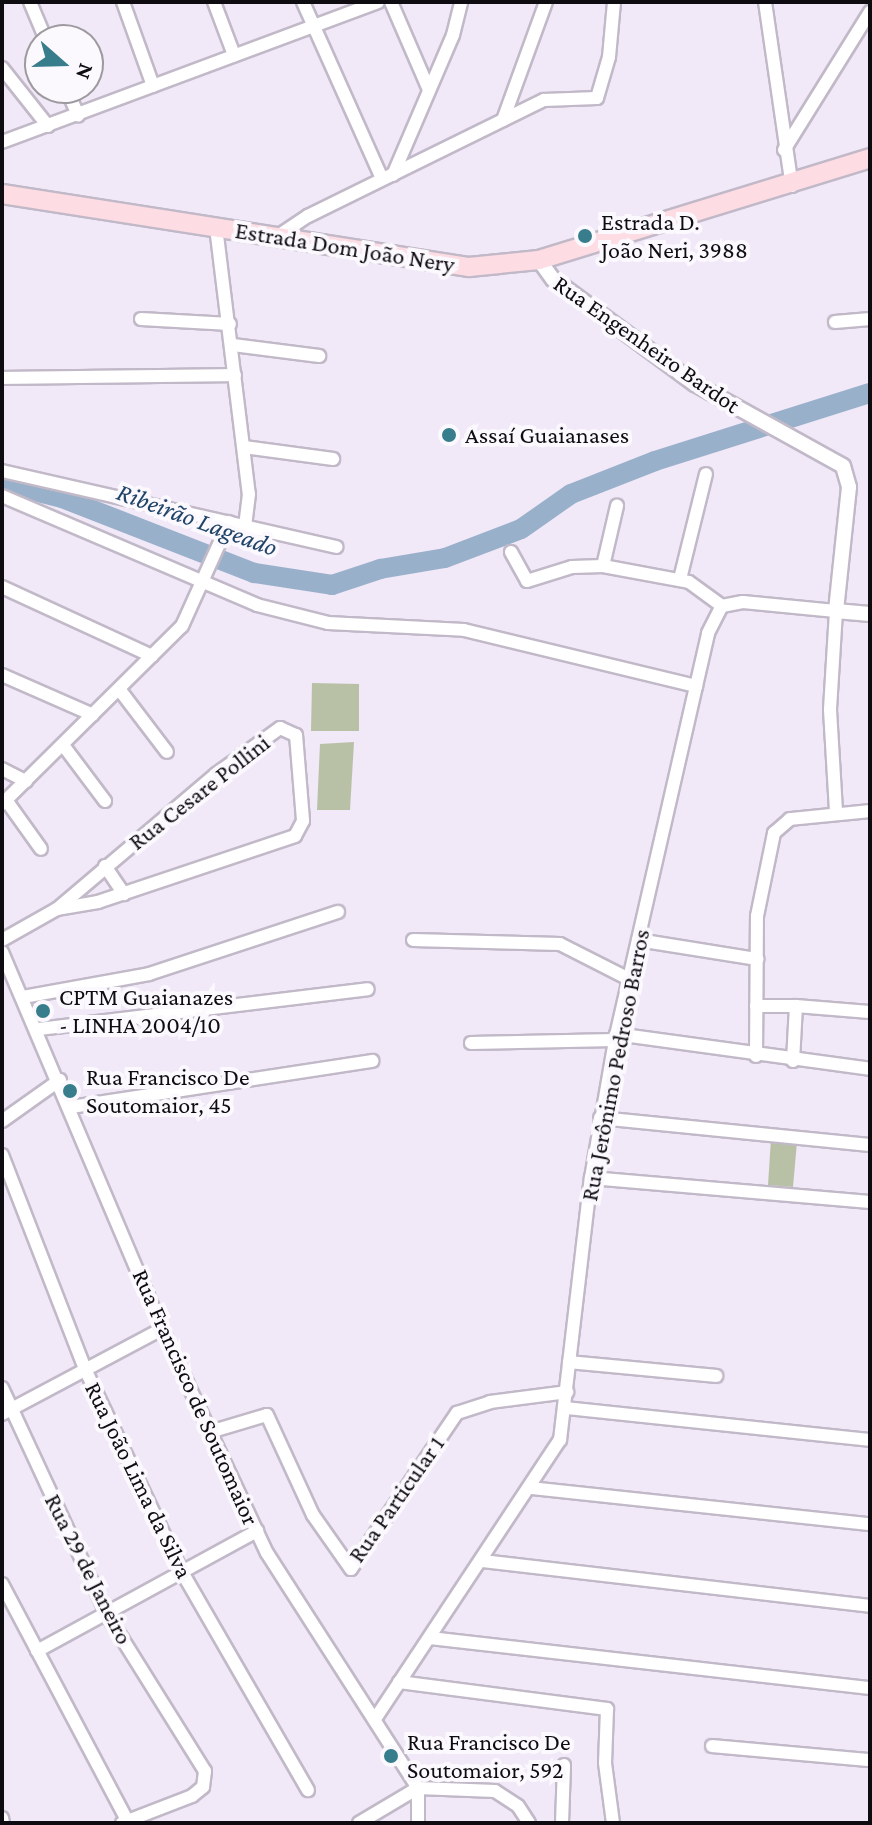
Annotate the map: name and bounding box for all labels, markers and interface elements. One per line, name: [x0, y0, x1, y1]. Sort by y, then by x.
north arrow: [24, 24, 104, 104]
text: N: [71, 60, 99, 83]
place label: Estrada D. João Neri, 3988: [601, 208, 748, 264]
street label: Estrada Dom João Nery: [233, 215, 457, 279]
marker: Estrada D. João Neri, 3988: [576, 227, 594, 245]
street label: Rua Engenheiro Bardot: [548, 269, 746, 419]
place label: Assaí Guaianases: [465, 421, 629, 449]
marker: Assaí Guaianases: [440, 426, 458, 444]
water label: Ribeirão Lageado: [112, 477, 282, 563]
street label: Rua Cesare Pollini: [123, 728, 275, 856]
street label: Rua Jerônimo Pedroso Barros: [574, 927, 656, 1203]
place label: CPTM Guaianazes - LINHA 2004/10: [59, 983, 233, 1039]
marker: CPTM Guaianazes - LINHA 2004/10: [34, 1002, 52, 1020]
place label: Rua Francisco De Soutomaior, 45: [86, 1063, 250, 1119]
marker: Rua Francisco De Soutomaior, 45: [61, 1082, 79, 1100]
street label: Rua Francisco de Soutomaior: [126, 1264, 266, 1530]
street label: Rua João Lima da Silva: [79, 1377, 199, 1583]
street label: Rua Particular 1: [342, 1430, 450, 1568]
street label: Rua 29 de Janeiro: [39, 1489, 139, 1649]
place label: Rua Francisco De Soutomaior, 592: [407, 1728, 571, 1784]
marker: Rua Francisco De Soutomaior, 592: [382, 1747, 400, 1765]

